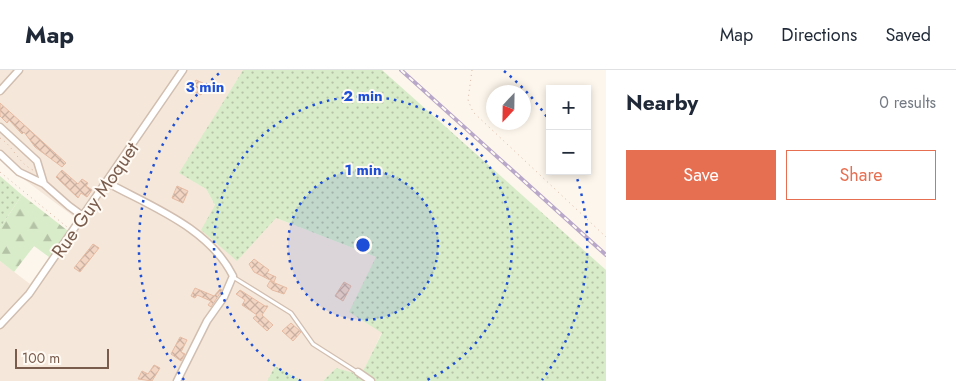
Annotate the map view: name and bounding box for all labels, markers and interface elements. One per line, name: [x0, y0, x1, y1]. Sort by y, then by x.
text: Map: [25, 17, 74, 52]
text: Map: [720, 22, 753, 48]
text: Directions: [781, 22, 857, 48]
text: Saved: [885, 22, 931, 48]
text: 3 min: [186, 76, 224, 98]
text: 2 min: [343, 85, 383, 107]
north arrow: [486, 85, 531, 130]
map controls: [546, 85, 591, 175]
button: +: [546, 85, 591, 130]
text: Nearby: [626, 88, 698, 118]
text: 0 results: [879, 91, 936, 114]
button: −: [546, 130, 591, 175]
street label: Rue Guy Moquet: [45, 136, 145, 263]
button: Save: [626, 150, 776, 200]
button: Share: [786, 150, 936, 200]
text: 1 min: [344, 159, 382, 181]
centre of rings: [354, 236, 372, 254]
scale bar: [15, 346, 109, 369]
text: 100 m: [22, 348, 60, 368]

